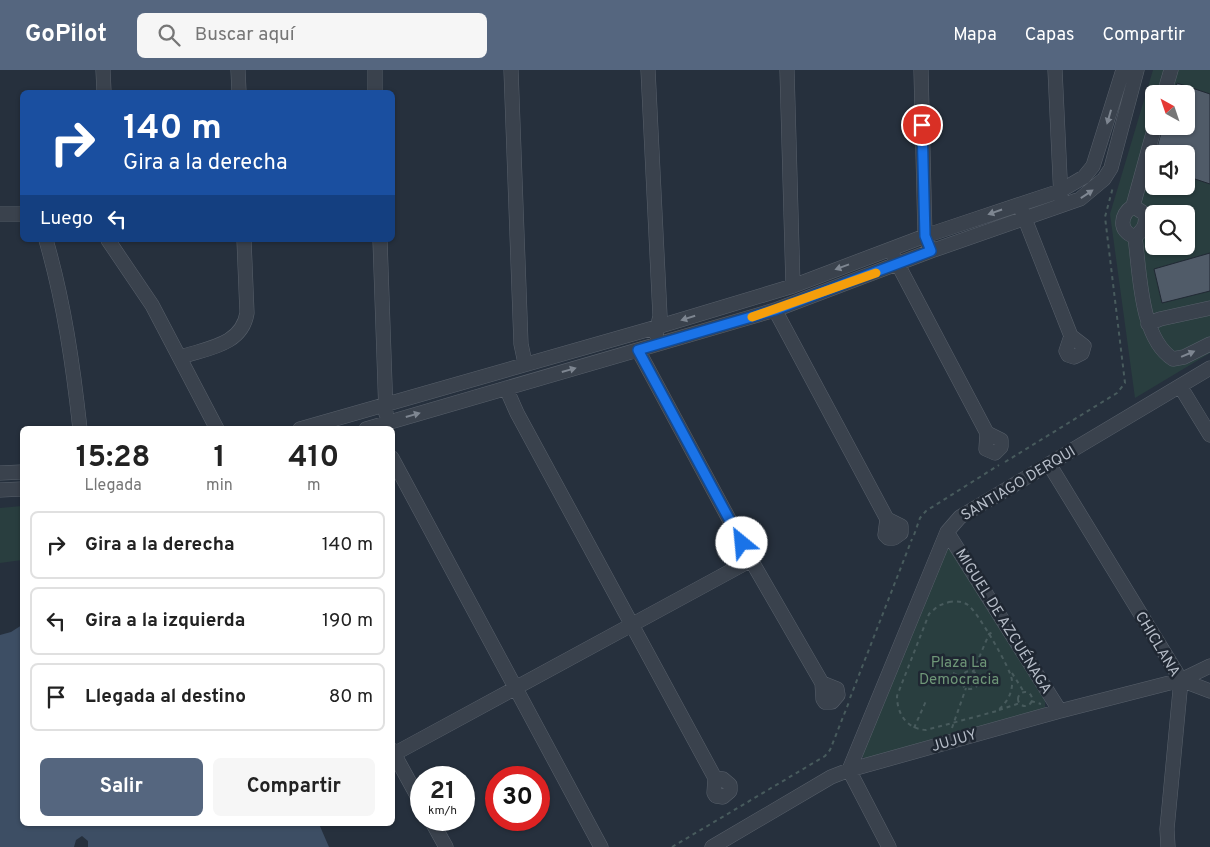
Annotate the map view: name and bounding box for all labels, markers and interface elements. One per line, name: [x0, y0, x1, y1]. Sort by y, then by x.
search box: [137, 13, 487, 58]
text: GoPilot: [25, 20, 107, 50]
icon: search: [155, 21, 183, 49]
text: Buscar aquí: [195, 23, 295, 47]
text: Mapa: [953, 24, 997, 47]
text: Capas: [1025, 24, 1074, 47]
text: Compartir: [1102, 24, 1185, 47]
north arrow: [1145, 85, 1195, 135]
map controls: [1145, 85, 1195, 255]
pin: [901, 104, 943, 146]
text: 140 m: [123, 107, 222, 151]
one-way arrow: [1105, 109, 1113, 124]
icon: right: [40, 110, 105, 175]
icon: arrive: [908, 111, 936, 139]
button: sound: [1145, 145, 1195, 195]
text: Gira a la derecha: [123, 150, 288, 177]
one-way arrow: [1080, 189, 1093, 199]
icon: left: [103, 205, 131, 233]
button: search: [1145, 205, 1195, 255]
text: Luego: [40, 207, 93, 231]
one-way arrow: [987, 208, 1002, 216]
one-way arrow: [834, 263, 849, 271]
one-way arrow: [680, 314, 695, 322]
one-way arrow: [1181, 350, 1195, 358]
one-way arrow: [561, 365, 576, 373]
one-way arrow: [405, 410, 420, 418]
text: 15:28: [76, 440, 150, 477]
text: 1: [213, 440, 225, 477]
text: 410: [288, 440, 339, 477]
street label: SANTIAGO DERQUI: [958, 443, 1080, 526]
text: Llegada: [84, 476, 142, 496]
text: min: [206, 476, 233, 496]
text: m: [307, 476, 321, 496]
position arrow: [715, 516, 767, 568]
icon: right: [42, 531, 70, 559]
text: Gira a la derecha: [85, 533, 235, 557]
text: 140 m: [322, 533, 373, 557]
street label: MIGUEL DE AZCUÉNAGA: [950, 545, 1056, 698]
icon: left: [42, 607, 70, 635]
text: Gira a la izquierda: [85, 609, 245, 633]
text: 190 m: [322, 609, 373, 633]
street label: CHICLANA: [1130, 609, 1184, 681]
park label: Plaza La Democracia: [919, 654, 999, 690]
icon: arrive: [42, 683, 70, 711]
text: Llegada al destino: [85, 685, 246, 709]
text: 80 m: [329, 685, 373, 709]
street label: JUJUY: [929, 726, 980, 757]
button: Salir: [40, 758, 203, 816]
button: Compartir: [213, 758, 375, 816]
speed limit sign: 30: [485, 766, 550, 831]
text: 21: [430, 776, 455, 808]
text: km/h: [428, 803, 457, 819]

